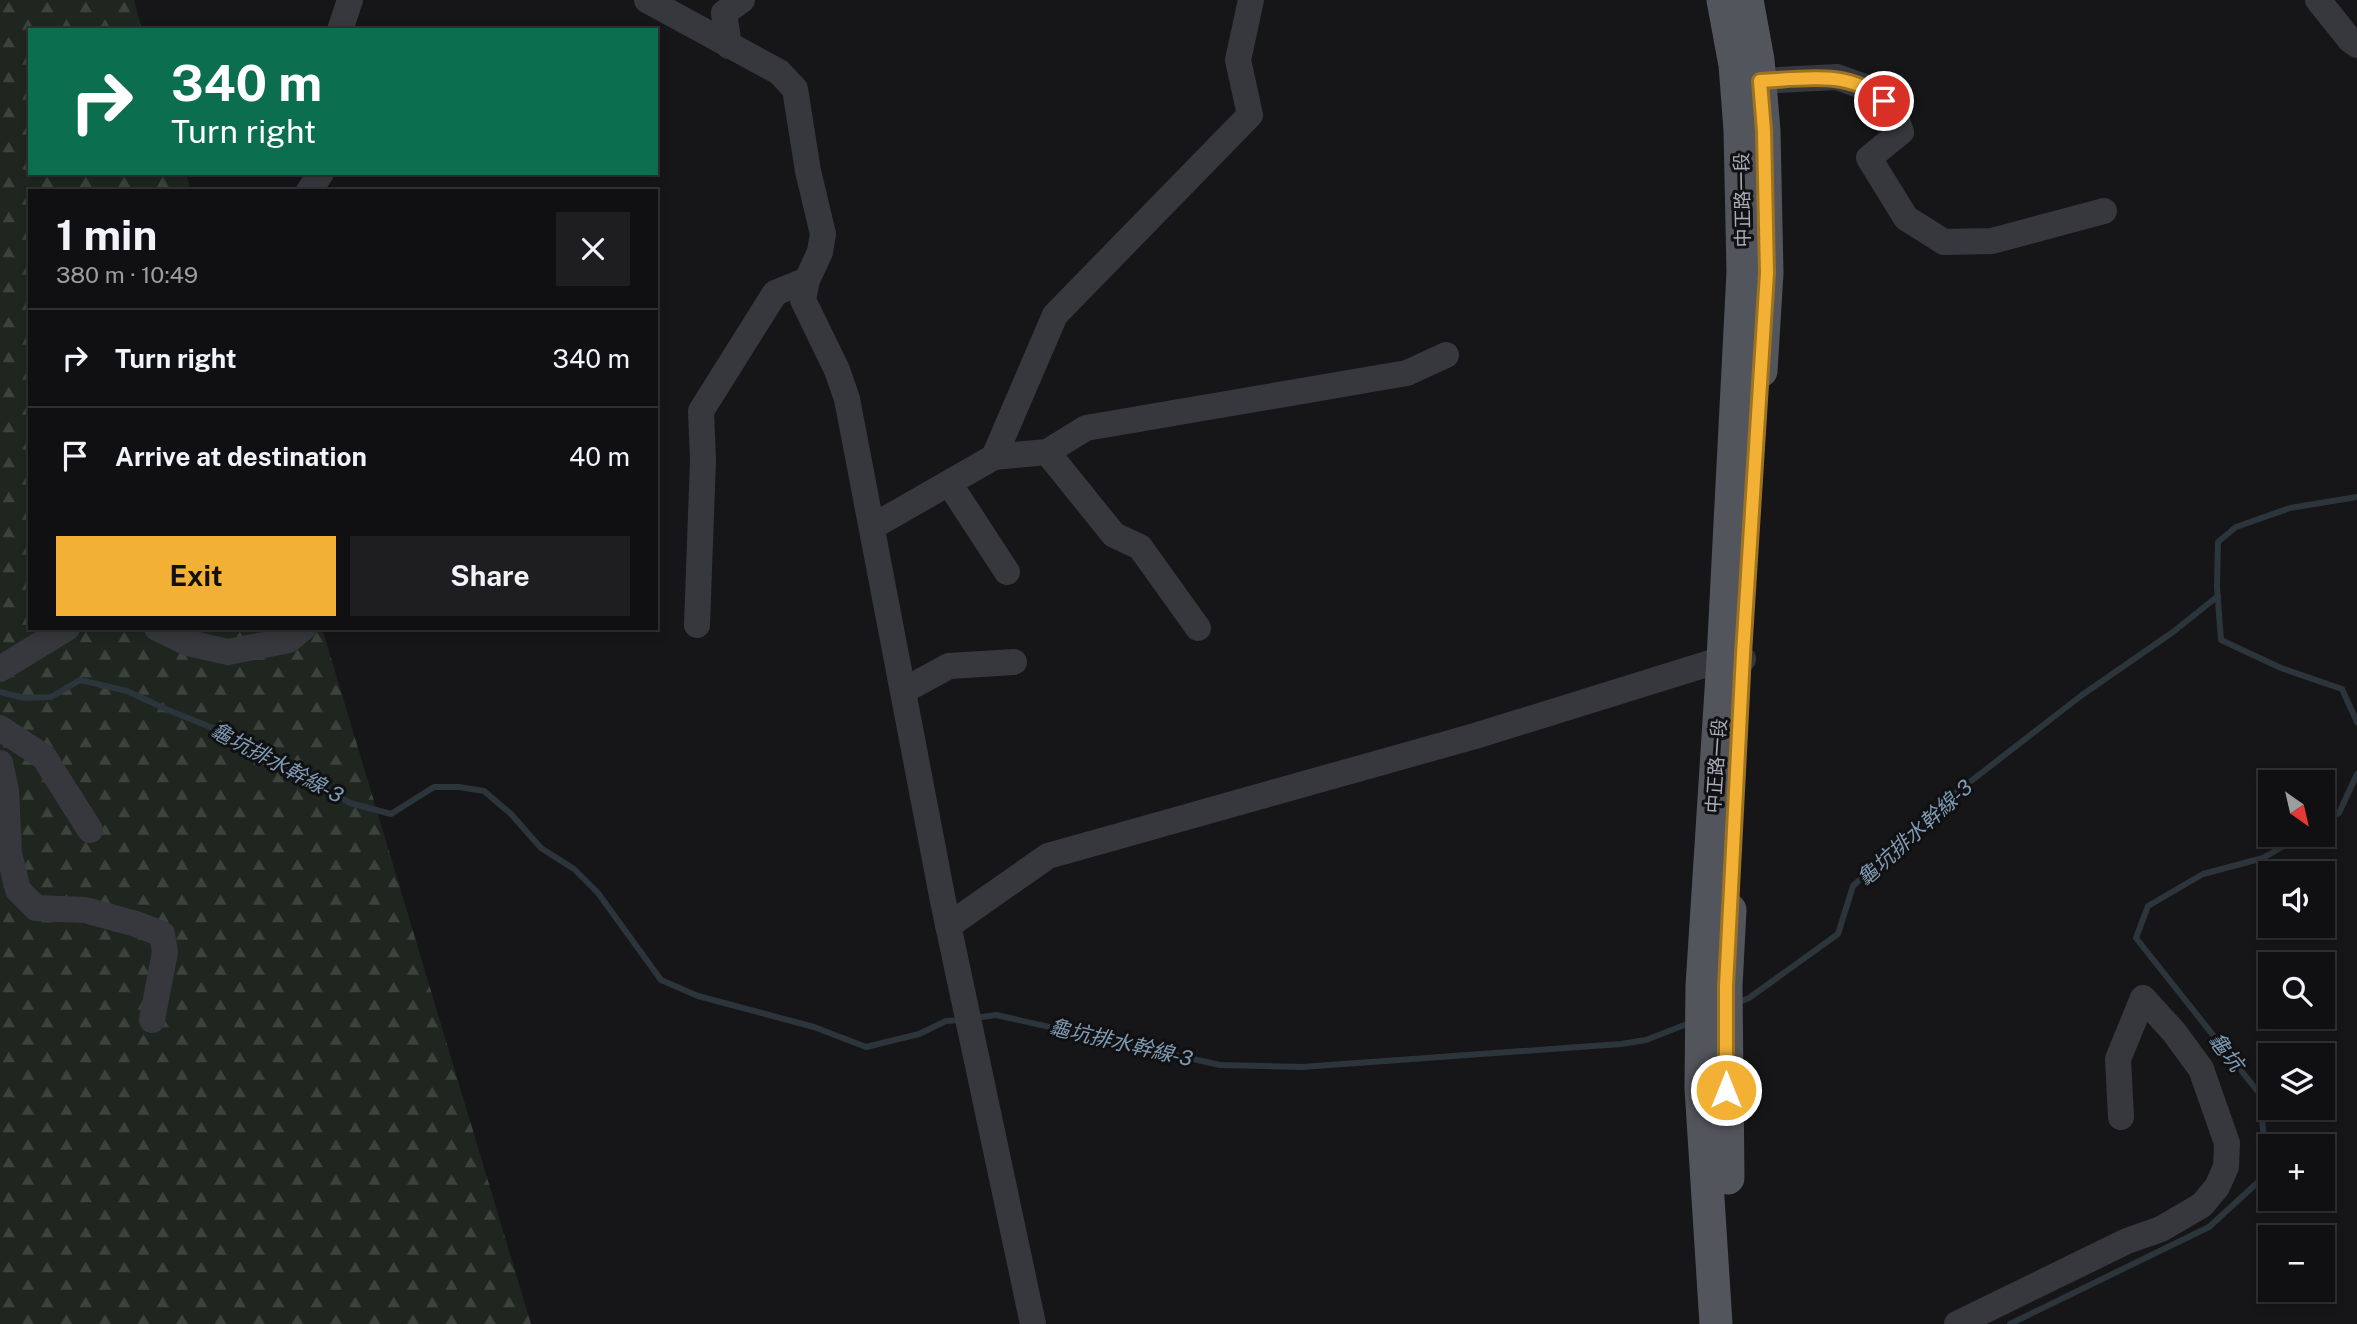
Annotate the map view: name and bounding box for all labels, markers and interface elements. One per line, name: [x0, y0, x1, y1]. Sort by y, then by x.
text: 340 m: [171, 54, 322, 112]
icon: right: [56, 56, 147, 147]
pin: [1854, 71, 1914, 131]
icon: arrive: [1865, 82, 1903, 120]
text: Turn right: [171, 113, 316, 150]
street label: 中正路一段: [1730, 152, 1754, 248]
text: 1 min: [56, 210, 157, 259]
button: close: [556, 212, 630, 286]
text: 380 m · 10:49: [56, 261, 198, 288]
icon: right: [56, 339, 94, 377]
text: Turn right: [115, 343, 237, 374]
text: 340 m: [553, 343, 630, 374]
icon: arrive: [56, 437, 94, 475]
text: Arrive at destination: [115, 441, 367, 472]
text: 40 m: [569, 441, 630, 472]
button: Exit: [56, 536, 336, 616]
button: Share: [350, 536, 630, 616]
water label: 龜坑排水幹線-3: [207, 717, 348, 808]
street label: 中正路一段: [1702, 718, 1730, 814]
north arrow: [2258, 770, 2334, 847]
map controls: [2258, 770, 2335, 1302]
water label: 龜坑排水幹線-3: [1852, 774, 1978, 891]
button: sound: [2258, 861, 2335, 938]
button: search: [2258, 952, 2335, 1029]
water label: 龜坑排水幹線-3: [1047, 1014, 1196, 1071]
water label: 龜坑: [2204, 1027, 2251, 1078]
button: layers: [2258, 1043, 2335, 1120]
position arrow: [1689, 1053, 1763, 1127]
button: +: [2258, 1134, 2335, 1211]
button: −: [2258, 1225, 2335, 1302]

